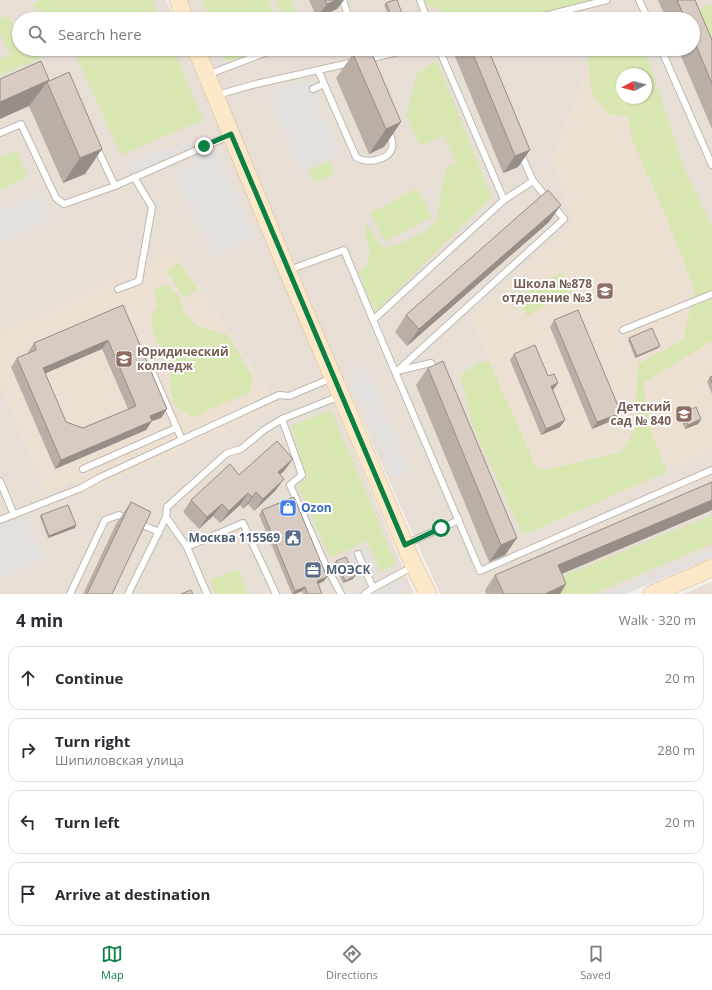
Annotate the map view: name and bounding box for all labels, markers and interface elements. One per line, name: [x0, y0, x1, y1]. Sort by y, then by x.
search box: [12, 12, 700, 56]
icon: search: [26, 23, 48, 45]
text: Search here: [58, 24, 142, 44]
north arrow: [616, 68, 652, 104]
route end: [195, 137, 213, 155]
place label: Школа №878 отделение №3: [502, 275, 592, 306]
school or university icon: Школа №878 отделение №3: [595, 281, 615, 301]
place label: Юридический колледж: [137, 343, 229, 374]
school or university icon: Юридический колледж: [114, 349, 134, 369]
place label: Детский сад № 840: [610, 398, 671, 429]
school or university icon: Детский сад № 840: [674, 404, 694, 424]
shop icon: Ozon: [278, 498, 298, 518]
place label: Ozon: [301, 499, 332, 516]
route start: [432, 519, 450, 537]
public building icon: Москва 115569: [283, 528, 303, 548]
place label: Москва 115569: [189, 529, 280, 546]
office icon: МОЭСК: [303, 560, 323, 580]
place label: МОЭСК: [326, 561, 371, 578]
text: 4 min: [16, 609, 63, 632]
text: Walk · 320 m: [619, 611, 696, 629]
icon: ahead: [17, 667, 39, 689]
text: Continue: [55, 668, 123, 688]
text: 20 m: [665, 669, 695, 687]
text: Turn right: [55, 731, 130, 751]
icon: right: [17, 739, 39, 761]
text: 280 m: [657, 741, 695, 759]
text: Шипиловская улица: [55, 751, 184, 769]
icon: left: [17, 811, 39, 833]
text: Turn left: [55, 812, 120, 832]
text: 20 m: [665, 813, 695, 831]
icon: arrive: [17, 883, 39, 905]
text: Arrive at destination: [55, 884, 210, 904]
tab: Map: [101, 943, 124, 982]
tab: Directions: [326, 943, 378, 982]
tab: Saved: [580, 943, 611, 982]

